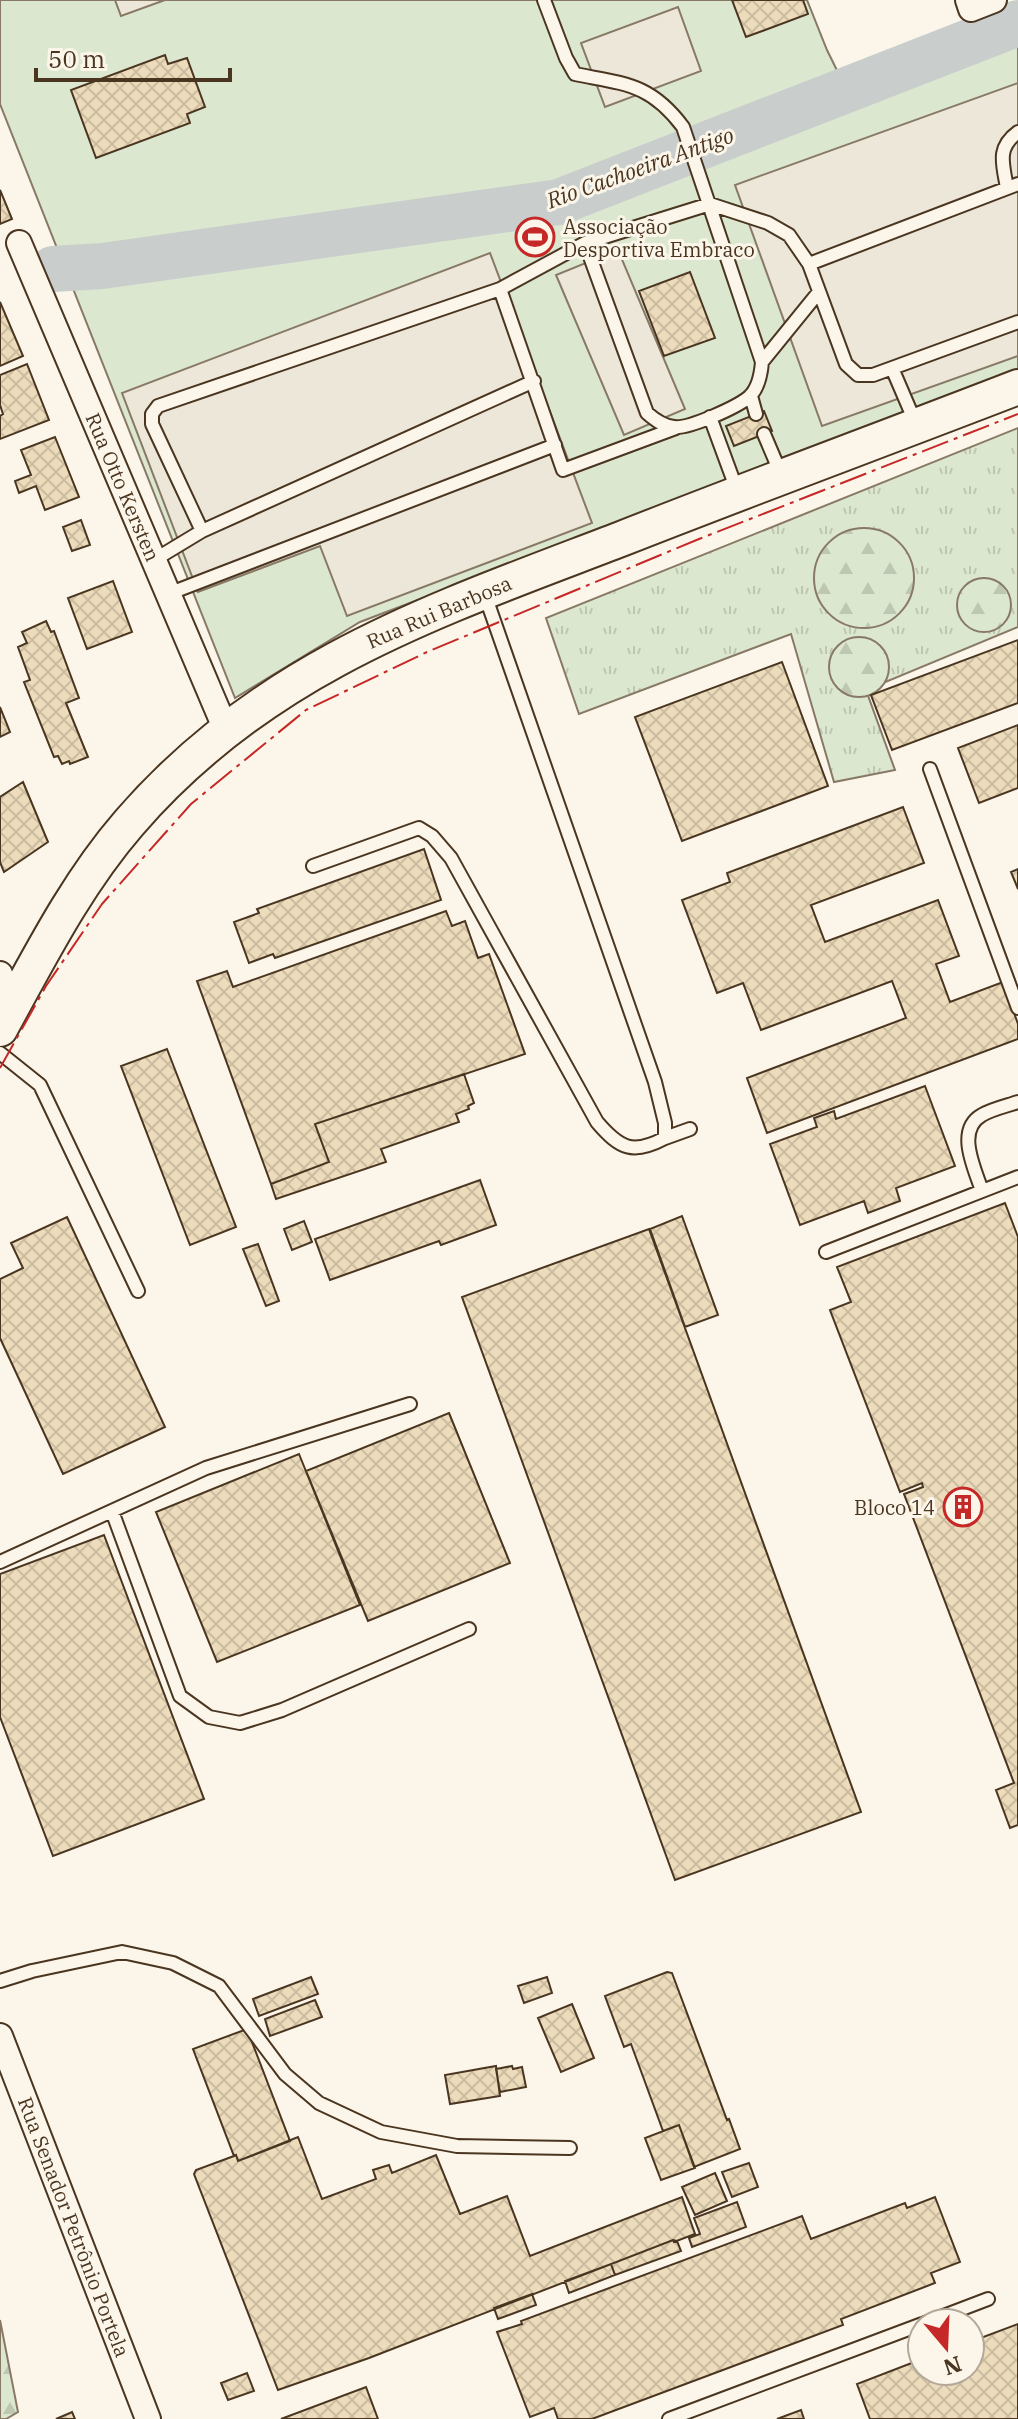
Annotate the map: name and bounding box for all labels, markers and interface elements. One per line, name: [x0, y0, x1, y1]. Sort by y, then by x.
scale bar: [36, 32, 230, 82]
text: 50 m: [48, 43, 105, 75]
water label: Rio Cachoeira Antigo: [541, 120, 738, 215]
place label: Associação Desportiva Embraco: [563, 213, 755, 263]
sports icon: Associação Desportiva Embraco: [514, 216, 556, 258]
street label: Rua Otto Kersten: [80, 409, 167, 566]
street label: Rua Rui Barbosa: [362, 569, 516, 655]
building icon: Bloco 14: [942, 1486, 984, 1528]
place label: Bloco 14: [854, 1494, 935, 1521]
street label: Rua Senador Petrônio Portela: [12, 2093, 136, 2361]
north arrow: [906, 2307, 986, 2387]
text: N: [940, 2350, 966, 2383]

